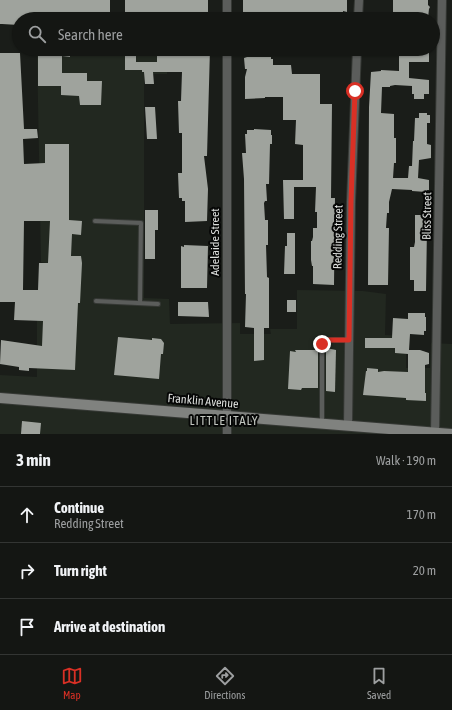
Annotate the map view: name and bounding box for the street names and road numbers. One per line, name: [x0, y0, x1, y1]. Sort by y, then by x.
street label: Bliss Street: [420, 191, 434, 240]
street label: Redding Street: [330, 204, 346, 269]
street label: Adelaide Street: [208, 208, 222, 276]
street label: Franklin Avenue: [167, 391, 239, 411]

